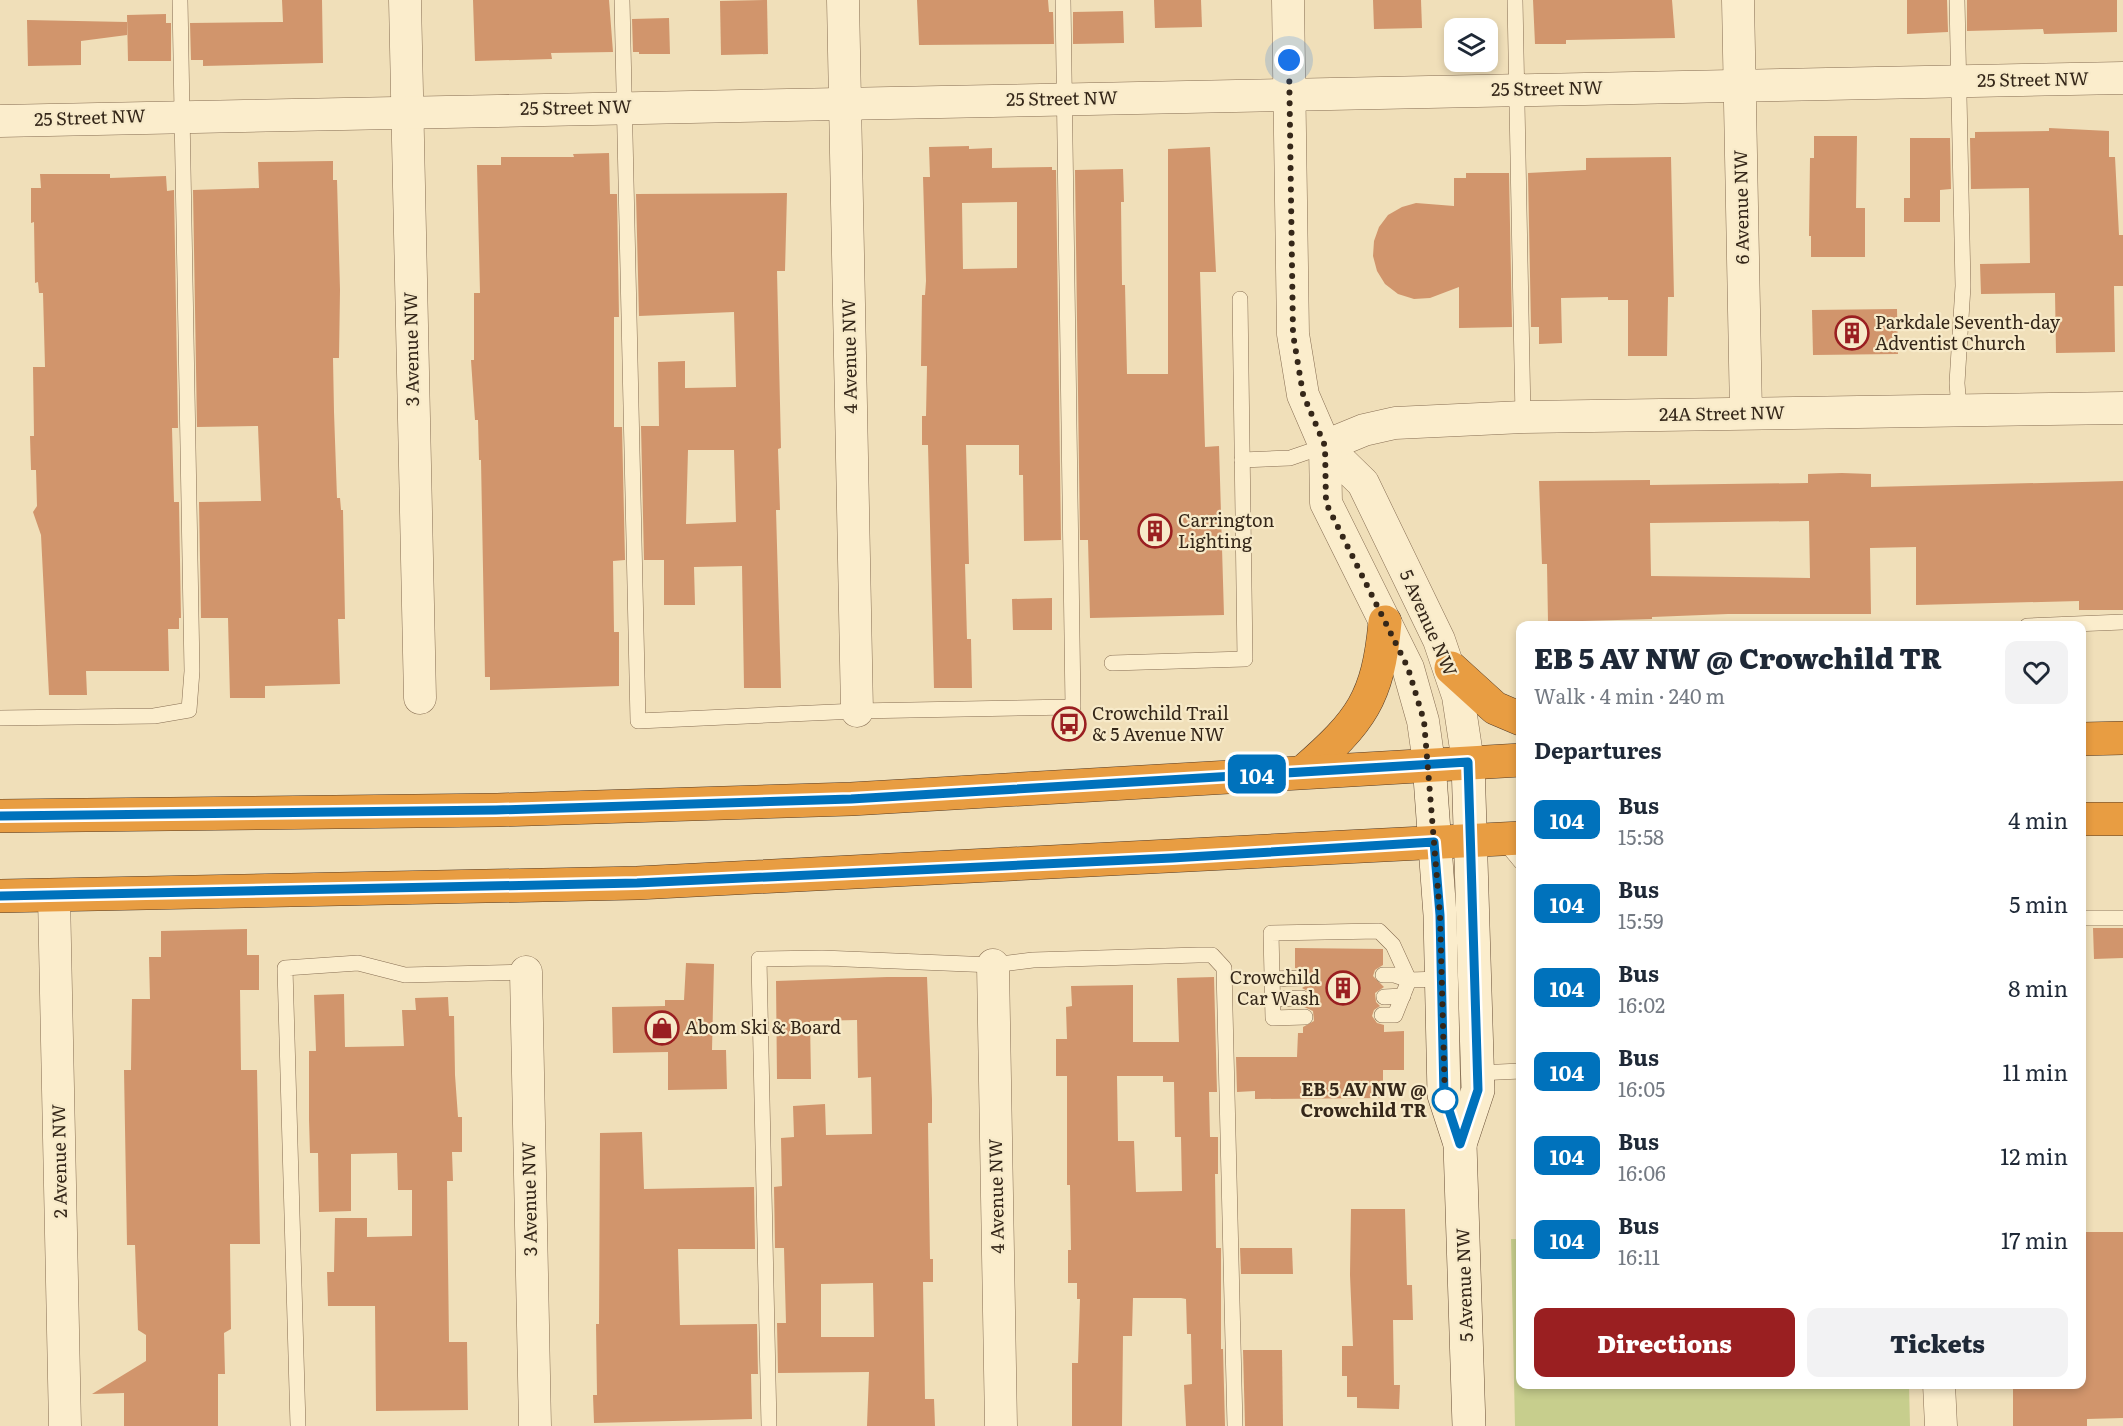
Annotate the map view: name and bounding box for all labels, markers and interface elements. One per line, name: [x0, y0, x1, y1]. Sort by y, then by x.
map controls: [1444, 18, 1498, 72]
button: layers: [1444, 18, 1498, 72]
your location: [1274, 45, 1304, 75]
street label: 25 Street NW: [1977, 64, 2089, 93]
street label: 25 Street NW: [1491, 73, 1603, 102]
street label: 25 Street NW: [1006, 83, 1118, 112]
street label: 25 Street NW: [520, 92, 632, 121]
street label: 25 Street NW: [34, 101, 147, 132]
street label: 6 Avenue NW: [1726, 149, 1755, 265]
street label: 3 Avenue NW: [396, 291, 425, 407]
street label: 4 Avenue NW: [834, 298, 863, 414]
place label: Parkdale Seventh-day Adventist Church: [1875, 308, 2061, 356]
building icon: Parkdale Seventh-day Adventist Church: [1834, 315, 1870, 351]
street label: 24A Street NW: [1659, 398, 1785, 427]
place label: Carrington Lighting: [1178, 506, 1274, 554]
building icon: Carrington Lighting: [1137, 513, 1173, 549]
street label: 5 Avenue NW: [1394, 565, 1465, 680]
text: EB 5 AV NW @ Crowchild TR: [1534, 636, 1942, 678]
button: heart: [2005, 641, 2068, 704]
text: Walk · 4 min · 240 m: [1534, 680, 1725, 710]
place label: Crowchild Trail & 5 Avenue NW: [1092, 699, 1229, 747]
bus stop icon: Crowchild Trail & 5 Avenue NW: [1051, 706, 1087, 742]
text: Departures: [1534, 733, 1661, 766]
line badge: 104: [1222, 754, 1292, 794]
text: 104: [1240, 759, 1274, 790]
text: Bus: [1618, 788, 1659, 821]
text: 4 min: [2008, 803, 2068, 836]
text: 104: [1550, 804, 1584, 835]
text: 15:58: [1618, 821, 1664, 851]
text: Bus: [1618, 872, 1659, 905]
text: 5 min: [2009, 887, 2068, 920]
text: 104: [1550, 888, 1584, 919]
text: 15:59: [1618, 905, 1664, 935]
text: Bus: [1618, 956, 1659, 989]
place label: Crowchild Car Wash: [1230, 963, 1320, 1011]
building icon: Crowchild Car Wash: [1325, 970, 1361, 1006]
text: 8 min: [2008, 971, 2068, 1004]
text: 104: [1550, 972, 1584, 1003]
text: 16:02: [1618, 989, 1665, 1019]
shop icon: Abom Ski & Board: [644, 1010, 680, 1046]
place label: Abom Ski & Board: [685, 1013, 841, 1040]
text: Bus: [1618, 1040, 1659, 1073]
text: 11 min: [2002, 1055, 2068, 1088]
text: 104: [1550, 1056, 1584, 1087]
text: 16:05: [1618, 1073, 1665, 1103]
place label: EB 5 AV NW @ Crowchild TR: [1301, 1075, 1428, 1123]
marker: EB 5 AV NW @ Crowchild TR: [1432, 1087, 1458, 1113]
street label: 2 Avenue NW: [44, 1103, 73, 1218]
text: Bus: [1618, 1124, 1659, 1157]
street label: 4 Avenue NW: [981, 1138, 1010, 1254]
text: 12 min: [2000, 1139, 2068, 1172]
text: 104: [1550, 1140, 1584, 1171]
street label: 3 Avenue NW: [514, 1141, 543, 1257]
text: 16:06: [1618, 1157, 1666, 1187]
text: Bus: [1618, 1208, 1659, 1241]
text: 17 min: [2001, 1223, 2068, 1256]
text: 104: [1550, 1224, 1584, 1255]
street label: 5 Avenue NW: [1448, 1227, 1479, 1343]
text: 16:11: [1618, 1241, 1660, 1271]
button: Directions: [1534, 1308, 1795, 1377]
button: Tickets: [1807, 1308, 2068, 1377]

